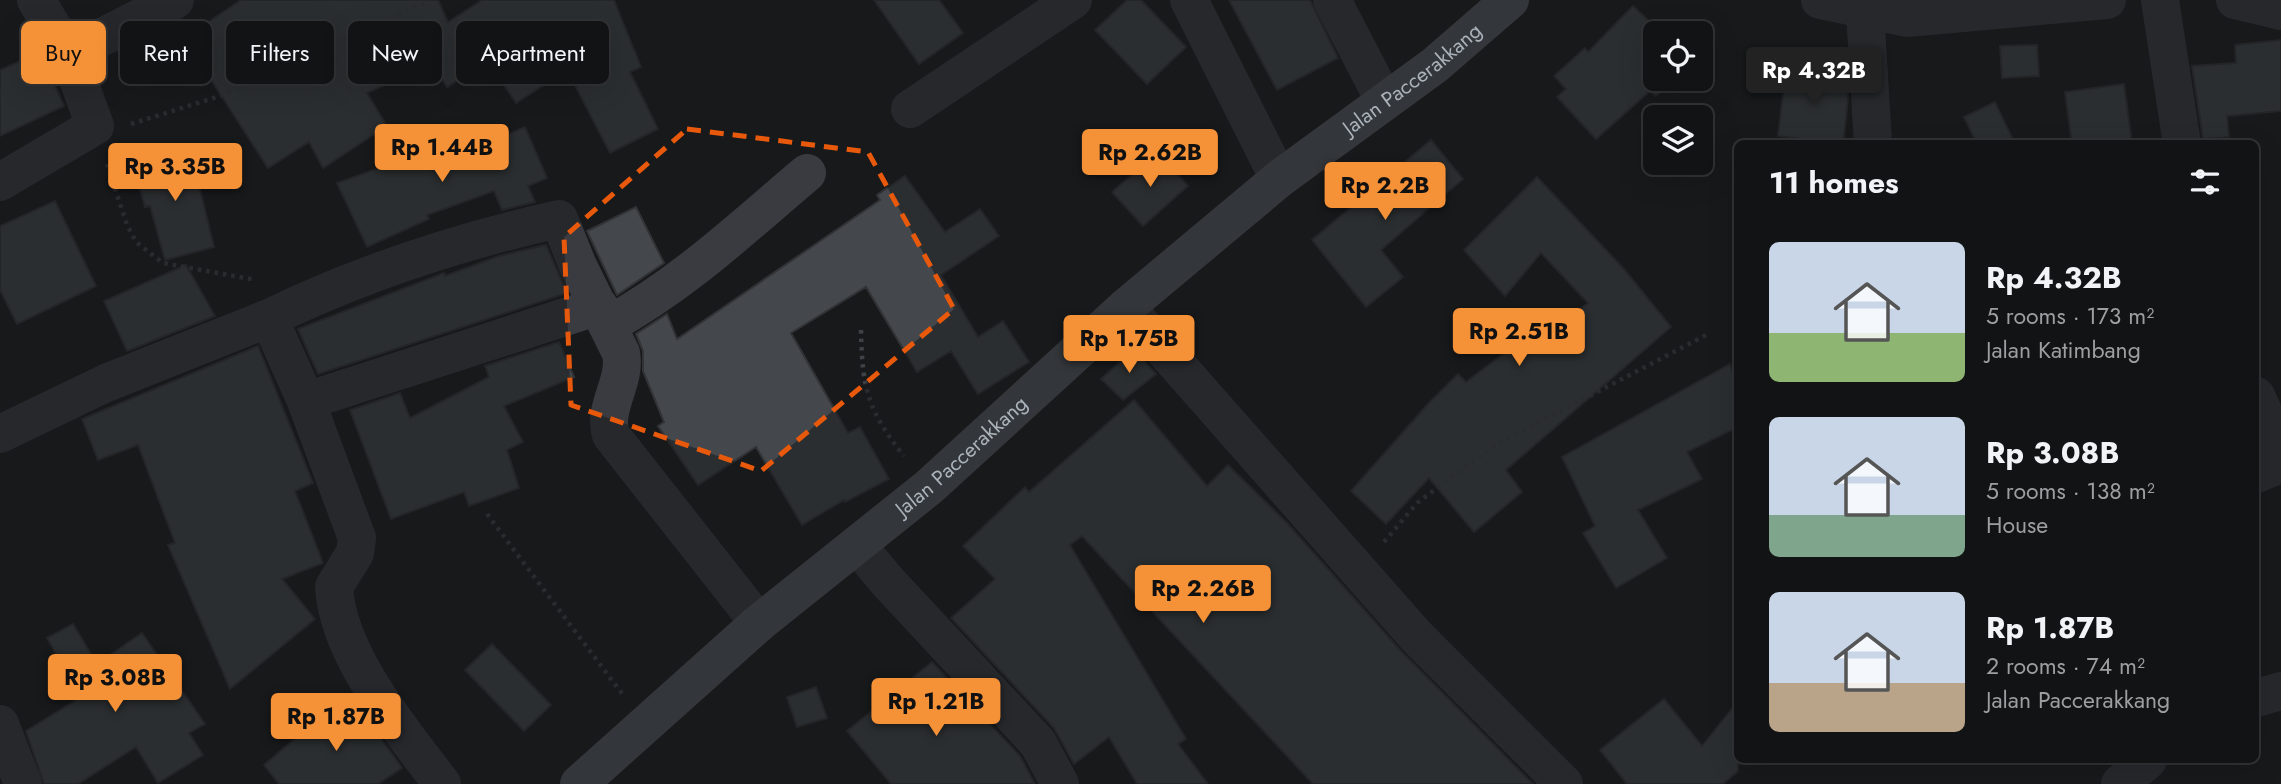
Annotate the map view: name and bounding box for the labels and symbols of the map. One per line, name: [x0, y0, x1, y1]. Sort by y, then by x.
street label: Jalan Paccerakkang: [1334, 16, 1488, 144]
pin: Rp 4.32B: [1742, 48, 1886, 107]
pin: Rp 1.44B: [370, 124, 514, 184]
pin: Rp 2.62B: [1078, 130, 1222, 189]
pin: Rp 3.35B: [103, 144, 247, 203]
pin: Rp 2.2B: [1320, 162, 1450, 222]
pin: Rp 2.51B: [1447, 308, 1591, 368]
pin: Rp 1.75B: [1057, 316, 1201, 375]
street label: Jalan Paccerakkang: [887, 389, 1034, 525]
pin: Rp 2.26B: [1131, 566, 1275, 625]
pin: Rp 3.08B: [43, 654, 187, 714]
pin: Rp 1.21B: [864, 678, 1008, 738]
pin: Rp 1.87B: [264, 694, 408, 753]

